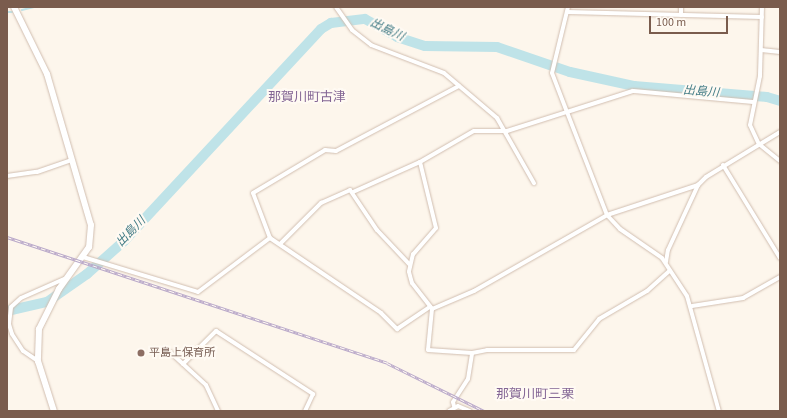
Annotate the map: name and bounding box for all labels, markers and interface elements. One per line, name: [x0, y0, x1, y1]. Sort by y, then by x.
scale bar: [651, 8, 730, 34]
text: 100 m: [656, 14, 686, 31]
water label: 出島川: [368, 16, 406, 44]
water label: 出島川: [682, 83, 720, 101]
district label: 那賀川町古津: [268, 89, 346, 105]
water label: 出島川: [113, 214, 149, 250]
place label: 平島上保育所: [149, 346, 215, 360]
marker: 平島上保育所: [136, 348, 146, 358]
district label: 那賀川町三栗: [496, 386, 574, 402]

